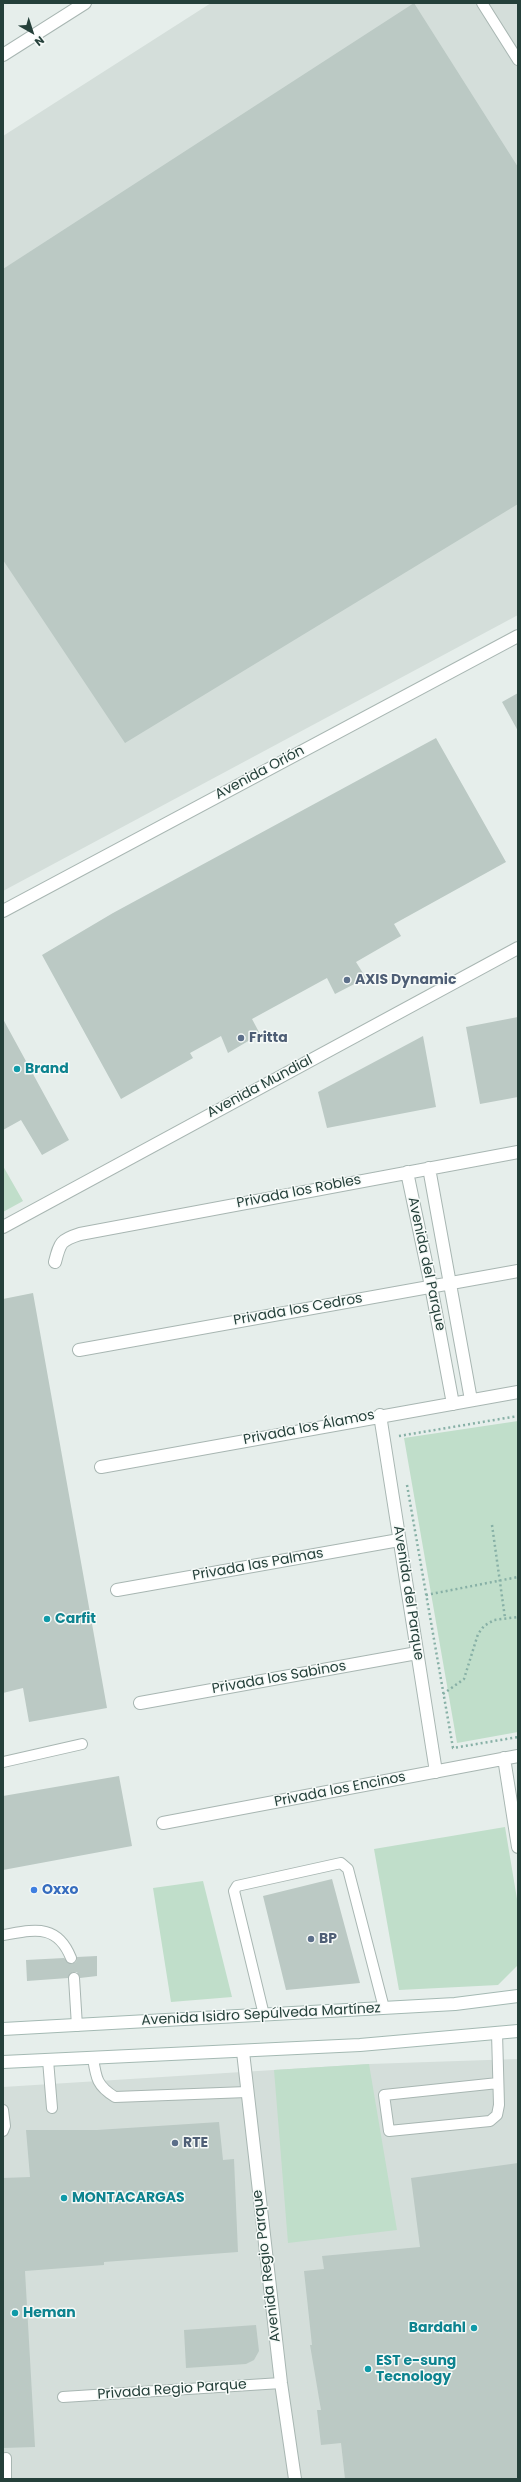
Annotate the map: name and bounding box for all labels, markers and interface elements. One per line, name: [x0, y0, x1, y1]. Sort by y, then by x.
north arrow: [12, 12, 52, 52]
text: N: [31, 33, 48, 50]
street label: Avenida Orión: [213, 742, 307, 804]
place label: AXIS Dynamic: [355, 972, 456, 988]
marker: AXIS Dynamic: [342, 975, 352, 985]
place label: Fritta: [249, 1030, 288, 1046]
marker: Fritta: [236, 1033, 246, 1043]
street label: Avenida Mundial: [204, 1052, 316, 1122]
place label: Brand: [25, 1061, 69, 1077]
marker: Brand: [12, 1064, 22, 1074]
street label: Privada los Robles: [235, 1172, 363, 1212]
street label: Avenida del Parque: [404, 1196, 448, 1332]
street label: Privada los Cedros: [232, 1290, 364, 1330]
street label: Privada los Álamos: [242, 1407, 376, 1449]
street label: Avenida del Parque: [389, 1524, 427, 1662]
street label: Privada las Palmas: [191, 1545, 325, 1585]
place label: Carfit: [55, 1611, 96, 1627]
marker: Carfit: [42, 1614, 52, 1624]
street label: Privada los Sabinos: [211, 1658, 347, 1698]
street label: Privada los Encinos: [273, 1769, 407, 1811]
place label: Oxxo: [42, 1882, 78, 1898]
marker: Oxxo: [29, 1885, 39, 1895]
place label: BP: [319, 1931, 337, 1947]
marker: BP: [306, 1934, 316, 1944]
street label: Avenida Isidro Sepúlveda Martínez: [141, 2000, 381, 2030]
place label: RTE: [183, 2135, 208, 2151]
marker: RTE: [170, 2138, 180, 2148]
street label: Avenida Regio Parque: [249, 2189, 285, 2343]
place label: MONTACARGAS: [72, 2190, 185, 2206]
marker: MONTACARGAS: [59, 2193, 69, 2203]
place label: Heman: [23, 2305, 76, 2321]
marker: Heman: [10, 2308, 20, 2318]
place label: Bardahl: [409, 2320, 466, 2336]
marker: Bardahl: [469, 2323, 479, 2333]
place label: EST e-sung Tecnology: [376, 2353, 456, 2386]
marker: EST e-sung Tecnology: [363, 2364, 373, 2374]
street label: Privada Regio Parque: [97, 2376, 247, 2404]

